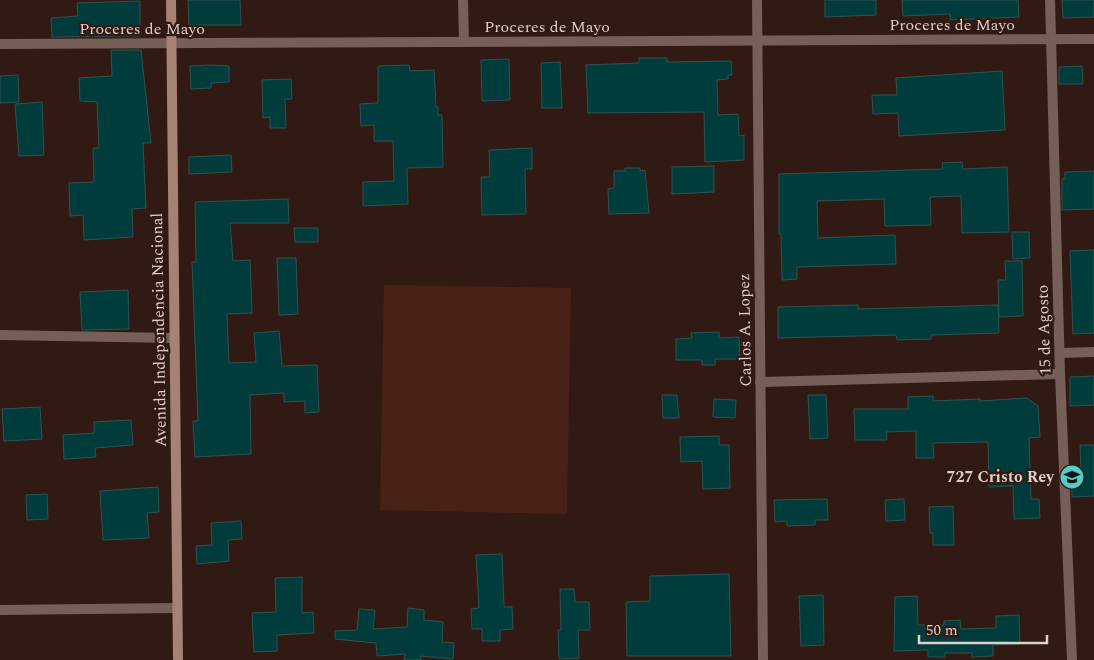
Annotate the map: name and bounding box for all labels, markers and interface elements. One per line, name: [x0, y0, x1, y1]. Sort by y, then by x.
street label: Proceres de Mayo: [889, 13, 1015, 37]
street label: Proceres de Mayo: [484, 15, 610, 39]
street label: Proceres de Mayo: [79, 17, 205, 41]
street label: Avenida Independencia Nacional: [145, 213, 173, 447]
street label: Carlos A. Lopez: [732, 273, 758, 387]
street label: 15 de Agosto: [1030, 284, 1058, 376]
school or university icon: 727 Cristo Rey: [1059, 464, 1085, 490]
place label: 727 Cristo Rey: [947, 465, 1055, 489]
scale bar: [919, 612, 1046, 644]
text: 50 m: [926, 619, 958, 642]

